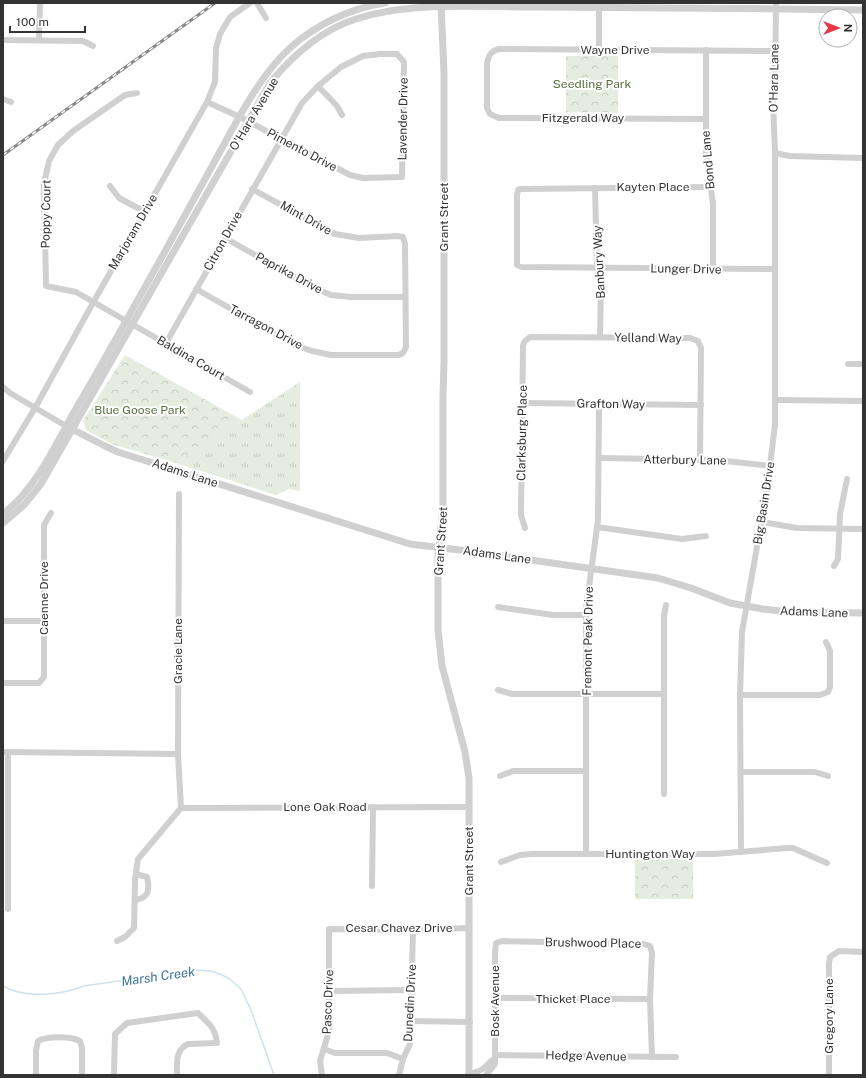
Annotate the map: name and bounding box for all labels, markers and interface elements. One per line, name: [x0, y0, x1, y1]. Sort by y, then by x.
scale bar: [10, 8, 85, 34]
north arrow: [818, 8, 858, 48]
text: 100 m: [16, 15, 49, 29]
text: N: [842, 24, 854, 32]
street label: Wayne Drive: [580, 43, 650, 57]
street label: O'Hara Lane: [766, 43, 782, 112]
street label: O'Hara Avenue: [227, 75, 281, 153]
street label: Lavender Drive: [395, 77, 411, 161]
park label: Seedling Park: [553, 77, 631, 91]
street label: Fitzgerald Way: [542, 111, 625, 125]
street label: Pimento Drive: [265, 126, 340, 174]
street label: Bond Lane: [698, 130, 718, 190]
street label: Poppy Court: [38, 179, 54, 249]
street label: Kayten Place: [616, 180, 690, 194]
street label: Grant Street: [437, 182, 451, 252]
street label: Marjoram Drive: [106, 192, 160, 272]
street label: Mint Drive: [278, 198, 334, 238]
street label: Citron Drive: [201, 209, 245, 273]
street label: Banbury Way: [590, 224, 608, 299]
street label: Paprika Drive: [253, 249, 325, 297]
street label: Lunger Drive: [650, 261, 722, 277]
street label: Tarragon Drive: [227, 302, 305, 352]
street label: Yelland Way: [614, 330, 682, 346]
street label: Baldina Court: [155, 333, 228, 383]
street label: Clarksburg Place: [514, 385, 530, 481]
street label: Grafton Way: [577, 396, 646, 412]
park label: Blue Goose Park: [94, 403, 186, 417]
street label: Atterbury Lane: [643, 452, 727, 468]
street label: Adams Lane: [150, 456, 220, 490]
street label: Big Basin Drive: [751, 460, 777, 545]
street label: Grant Street: [432, 506, 450, 576]
street label: Adams Lane: [462, 543, 532, 567]
street label: Caenne Drive: [37, 561, 51, 635]
street label: Fremont Peak Drive: [580, 586, 596, 696]
street label: Adams Lane: [780, 604, 849, 620]
street label: Gracie Lane: [171, 618, 185, 684]
street label: Lone Oak Road: [283, 800, 367, 814]
street label: Grant Street: [462, 826, 476, 896]
street label: Huntington Way: [605, 847, 695, 861]
street label: Cesar Chavez Drive: [346, 921, 453, 935]
street label: Brushwood Place: [545, 935, 642, 951]
water label: Marsh Creek: [120, 964, 196, 989]
street label: Dunedin Drive: [401, 964, 419, 1042]
street label: Bosk Avenue: [488, 965, 502, 1037]
street label: Pasco Drive: [320, 969, 336, 1035]
street label: Gregory Lane: [822, 978, 836, 1054]
street label: Thicket Place: [535, 992, 611, 1006]
street label: Hedge Avenue: [545, 1048, 627, 1064]

